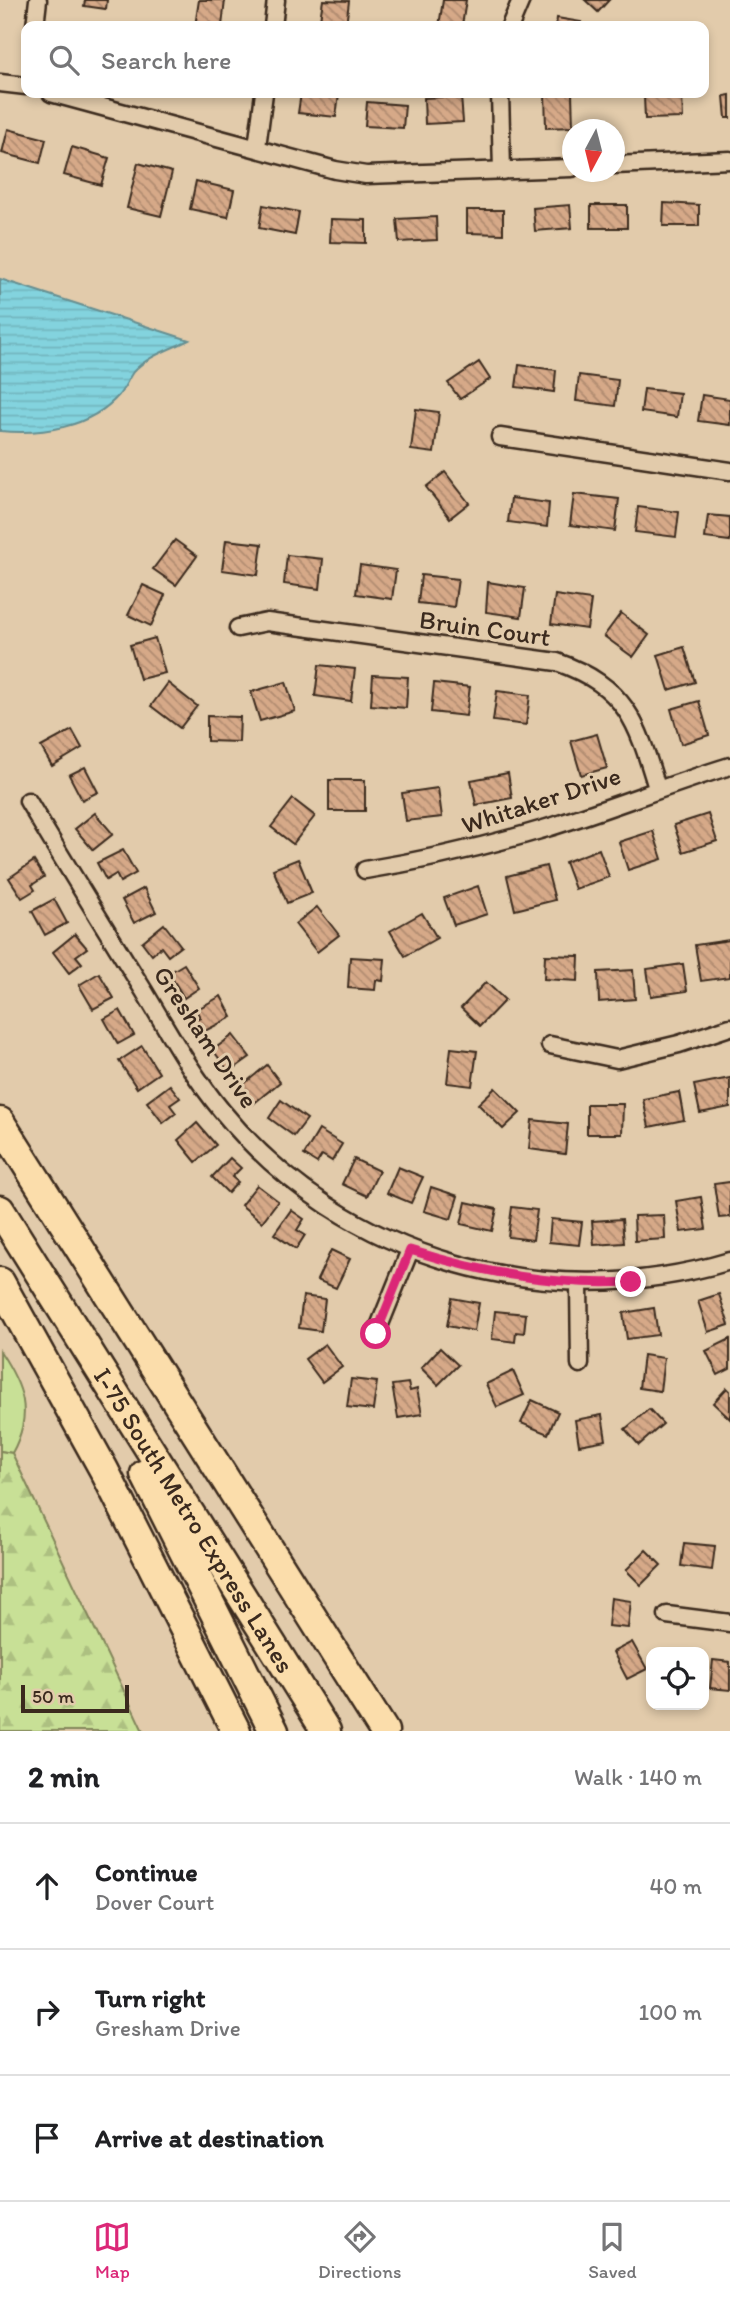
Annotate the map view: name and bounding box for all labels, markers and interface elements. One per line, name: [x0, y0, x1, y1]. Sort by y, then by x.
search box: [21, 21, 709, 98]
icon: search: [45, 41, 83, 79]
text: Search here: [101, 44, 231, 76]
north arrow: [562, 119, 625, 182]
street label: Bruin Court: [417, 603, 553, 653]
street label: Whitaker Drive: [457, 759, 625, 841]
street label: Gresham Drive: [147, 960, 265, 1114]
route end: [615, 1266, 646, 1297]
route start: [360, 1318, 391, 1349]
street label: I-75 South Metro Express Lanes: [87, 1362, 302, 1679]
map controls: [646, 1647, 709, 1710]
button: locate: [646, 1647, 709, 1710]
scale bar: [21, 1682, 130, 1714]
text: 50 m: [32, 1685, 74, 1708]
text: 2 min: [28, 1758, 99, 1795]
text: Walk · 140 m: [574, 1763, 702, 1791]
text: Continue: [95, 1856, 198, 1888]
icon: ahead: [28, 1867, 66, 1905]
text: 40 m: [649, 1872, 702, 1900]
text: Dover Court: [95, 1888, 214, 1916]
text: Turn right: [95, 1982, 206, 2014]
icon: right: [28, 1993, 66, 2031]
text: 100 m: [638, 1998, 702, 2026]
text: Gresham Drive: [95, 2014, 241, 2042]
icon: arrive: [28, 2119, 66, 2157]
text: Arrive at destination: [95, 2122, 324, 2154]
tab: Map: [93, 2218, 131, 2283]
tab: Directions: [318, 2218, 402, 2283]
tab: Saved: [588, 2218, 637, 2283]

